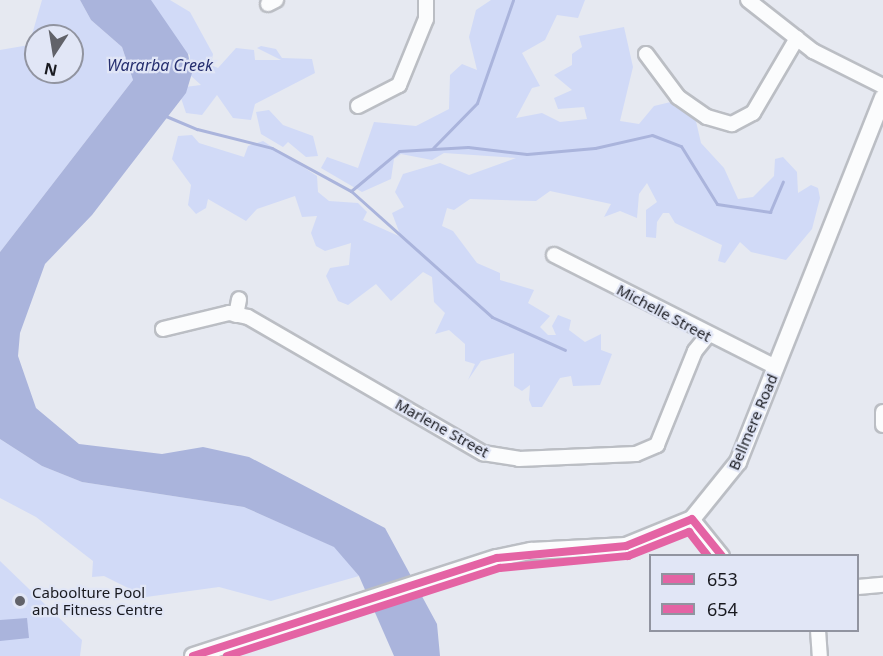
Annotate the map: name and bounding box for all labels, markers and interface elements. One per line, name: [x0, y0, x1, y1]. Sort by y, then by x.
north arrow: [24, 24, 84, 84]
water label: Wararba Creek: [107, 55, 213, 75]
text: N: [42, 58, 59, 82]
street label: Michelle Street: [614, 281, 714, 345]
street label: Bellmere Road: [725, 371, 781, 473]
street label: Marlene Street: [392, 395, 492, 461]
legend: [649, 554, 859, 632]
text: 653: [707, 567, 738, 591]
place label: Caboolture Pool and Fitness Centre: [32, 583, 163, 618]
marker: Caboolture Pool and Fitness Centre: [13, 594, 27, 608]
text: 654: [707, 597, 738, 621]

